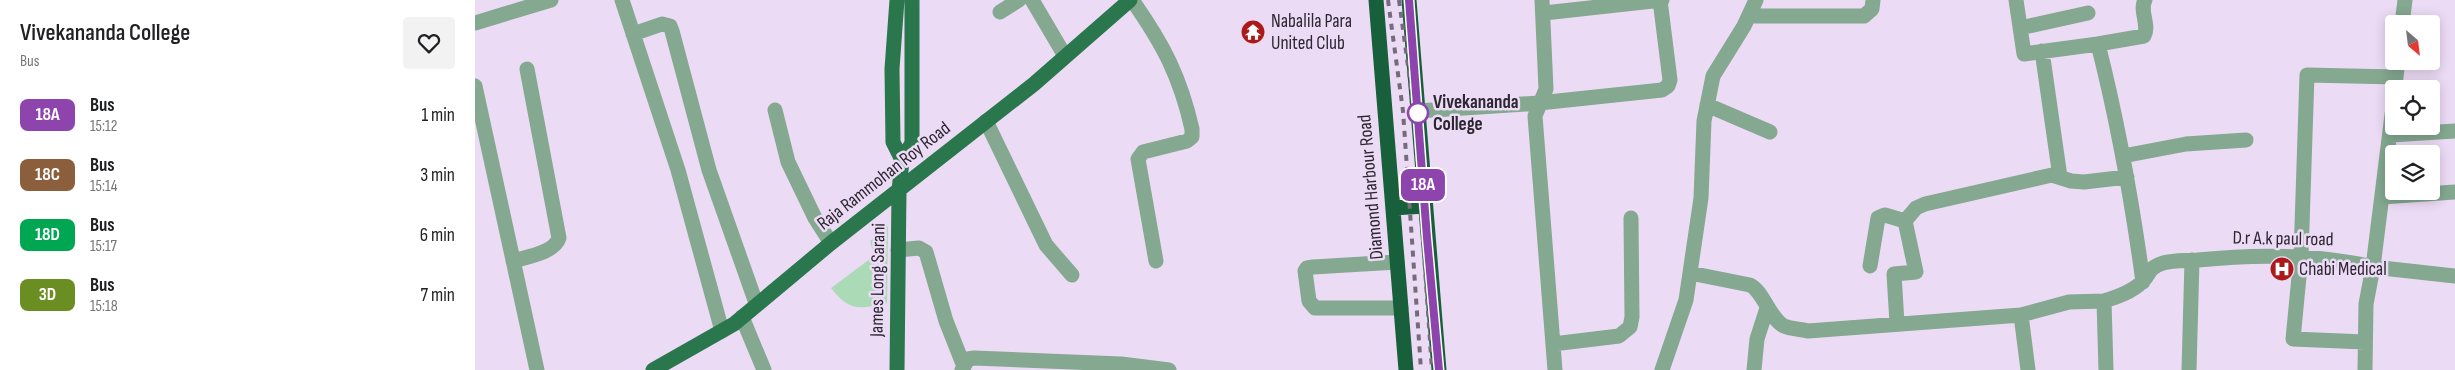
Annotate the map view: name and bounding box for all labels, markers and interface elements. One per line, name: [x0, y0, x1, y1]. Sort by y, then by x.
place label: Nabalila Para United Club: [1271, 10, 1352, 55]
north arrow: [2385, 15, 2440, 70]
map controls: [2385, 15, 2440, 200]
button: heart: [403, 17, 455, 69]
text: Vivekananda College: [20, 18, 190, 47]
temple icon: Nabalila Para United Club: [1240, 19, 1266, 45]
text: Bus: [20, 52, 40, 71]
button: locate: [2385, 80, 2440, 135]
place label: Vivekananda College: [1433, 91, 1519, 136]
text: Bus: [90, 94, 115, 117]
marker: Vivekananda College: [1407, 102, 1429, 124]
text: 18A: [35, 104, 60, 125]
text: 1 min: [421, 104, 455, 127]
street label: Diamond Harbour Road: [1353, 113, 1389, 261]
text: 15:12: [90, 117, 117, 136]
street label: Raja Rammohan Roy Road: [813, 117, 955, 235]
button: layers: [2385, 145, 2440, 200]
text: Bus: [90, 154, 115, 177]
text: 18C: [35, 164, 60, 185]
text: 3 min: [420, 164, 455, 187]
line badge: 18A: [1394, 169, 1452, 201]
text: 18A: [1411, 174, 1435, 195]
text: 15:14: [90, 177, 117, 196]
text: Bus: [90, 214, 115, 237]
street label: James Long Sarani: [865, 223, 890, 338]
text: 18D: [35, 224, 60, 245]
text: 6 min: [420, 224, 455, 247]
street label: D.r A.k paul road: [2232, 227, 2334, 251]
text: 15:17: [90, 237, 117, 256]
hospital icon: Chabi Medical: [2269, 256, 2295, 282]
place label: Chabi Medical: [2299, 258, 2387, 281]
text: Bus: [90, 274, 115, 297]
text: 3D: [39, 284, 56, 305]
text: 7 min: [421, 284, 455, 307]
text: 15:18: [90, 297, 118, 316]

